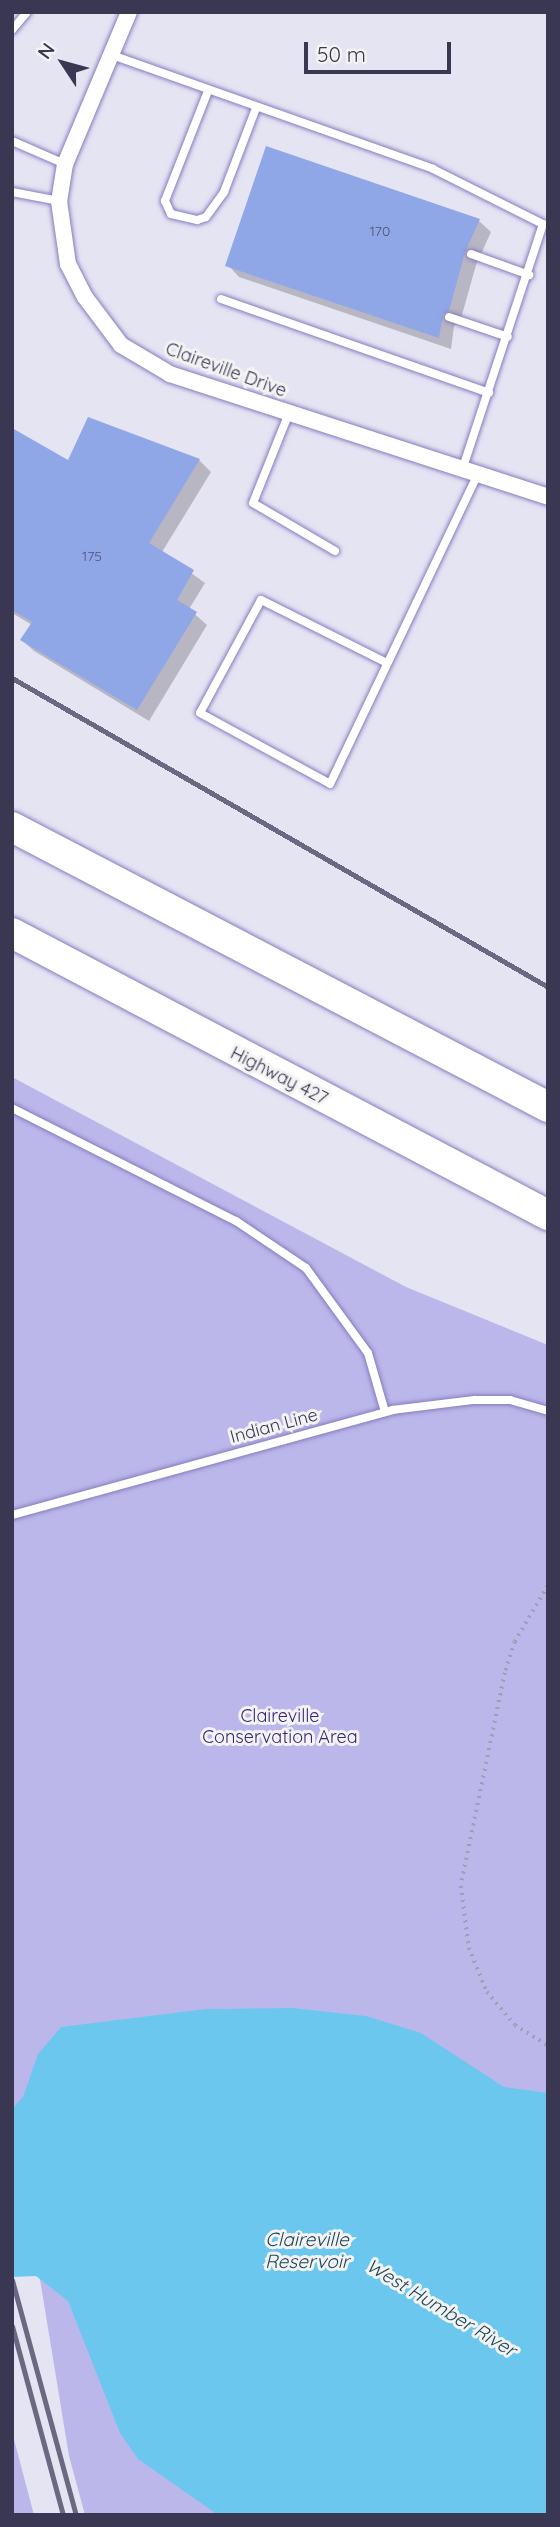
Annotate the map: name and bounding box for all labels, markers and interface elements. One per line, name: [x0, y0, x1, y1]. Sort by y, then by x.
north arrow: [28, 28, 98, 98]
scale bar: [308, 28, 455, 72]
text: N: [32, 38, 60, 63]
text: 50 m: [317, 41, 366, 67]
house number: 170: [370, 223, 390, 239]
street label: Claireville Drive: [163, 338, 289, 402]
house number: 175: [82, 548, 102, 564]
street label: Highway 427: [227, 1042, 331, 1110]
street label: Indian Line: [228, 1404, 320, 1448]
park label: Claireville Conservation Area: [202, 1706, 358, 1748]
water label: Claireville Reservoir: [265, 2229, 349, 2273]
water label: West Humber River: [362, 2254, 520, 2362]

